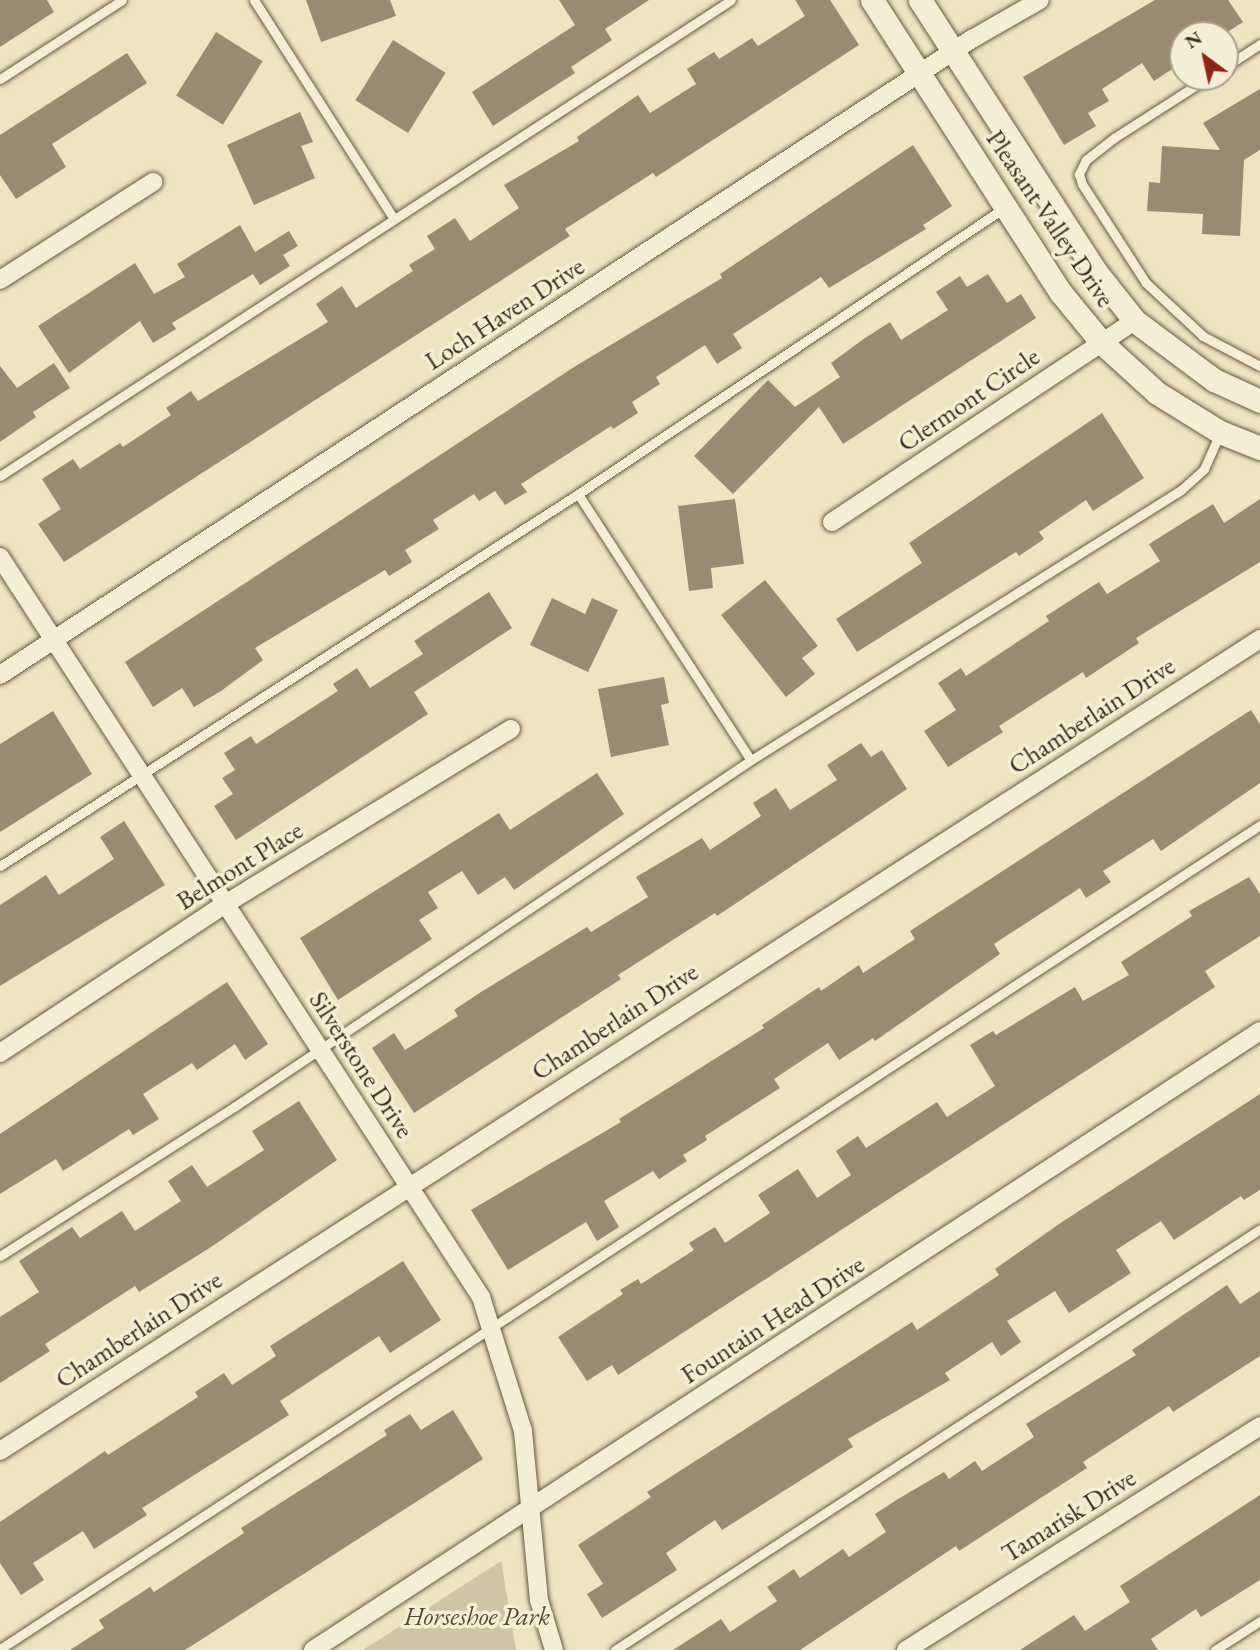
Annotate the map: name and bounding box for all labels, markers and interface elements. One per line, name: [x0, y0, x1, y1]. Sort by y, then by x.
north arrow: [1169, 21, 1239, 91]
text: N: [1180, 25, 1207, 54]
street label: Pleasant Valley Drive: [979, 124, 1121, 314]
street label: Loch Haven Drive: [420, 251, 590, 377]
street label: Clermont Circle: [892, 341, 1046, 459]
street label: Chamberlain Drive: [1003, 651, 1181, 781]
street label: Belmont Place: [171, 815, 309, 917]
street label: Chamberlain Drive: [526, 957, 704, 1087]
street label: Silverstone Drive: [302, 986, 420, 1144]
street label: Fountain Head Drive: [676, 1249, 870, 1391]
street label: Chamberlain Drive: [50, 1265, 228, 1395]
street label: Tamarisk Drive: [996, 1462, 1142, 1570]
park label: Horseshoe Park: [404, 1601, 550, 1633]

